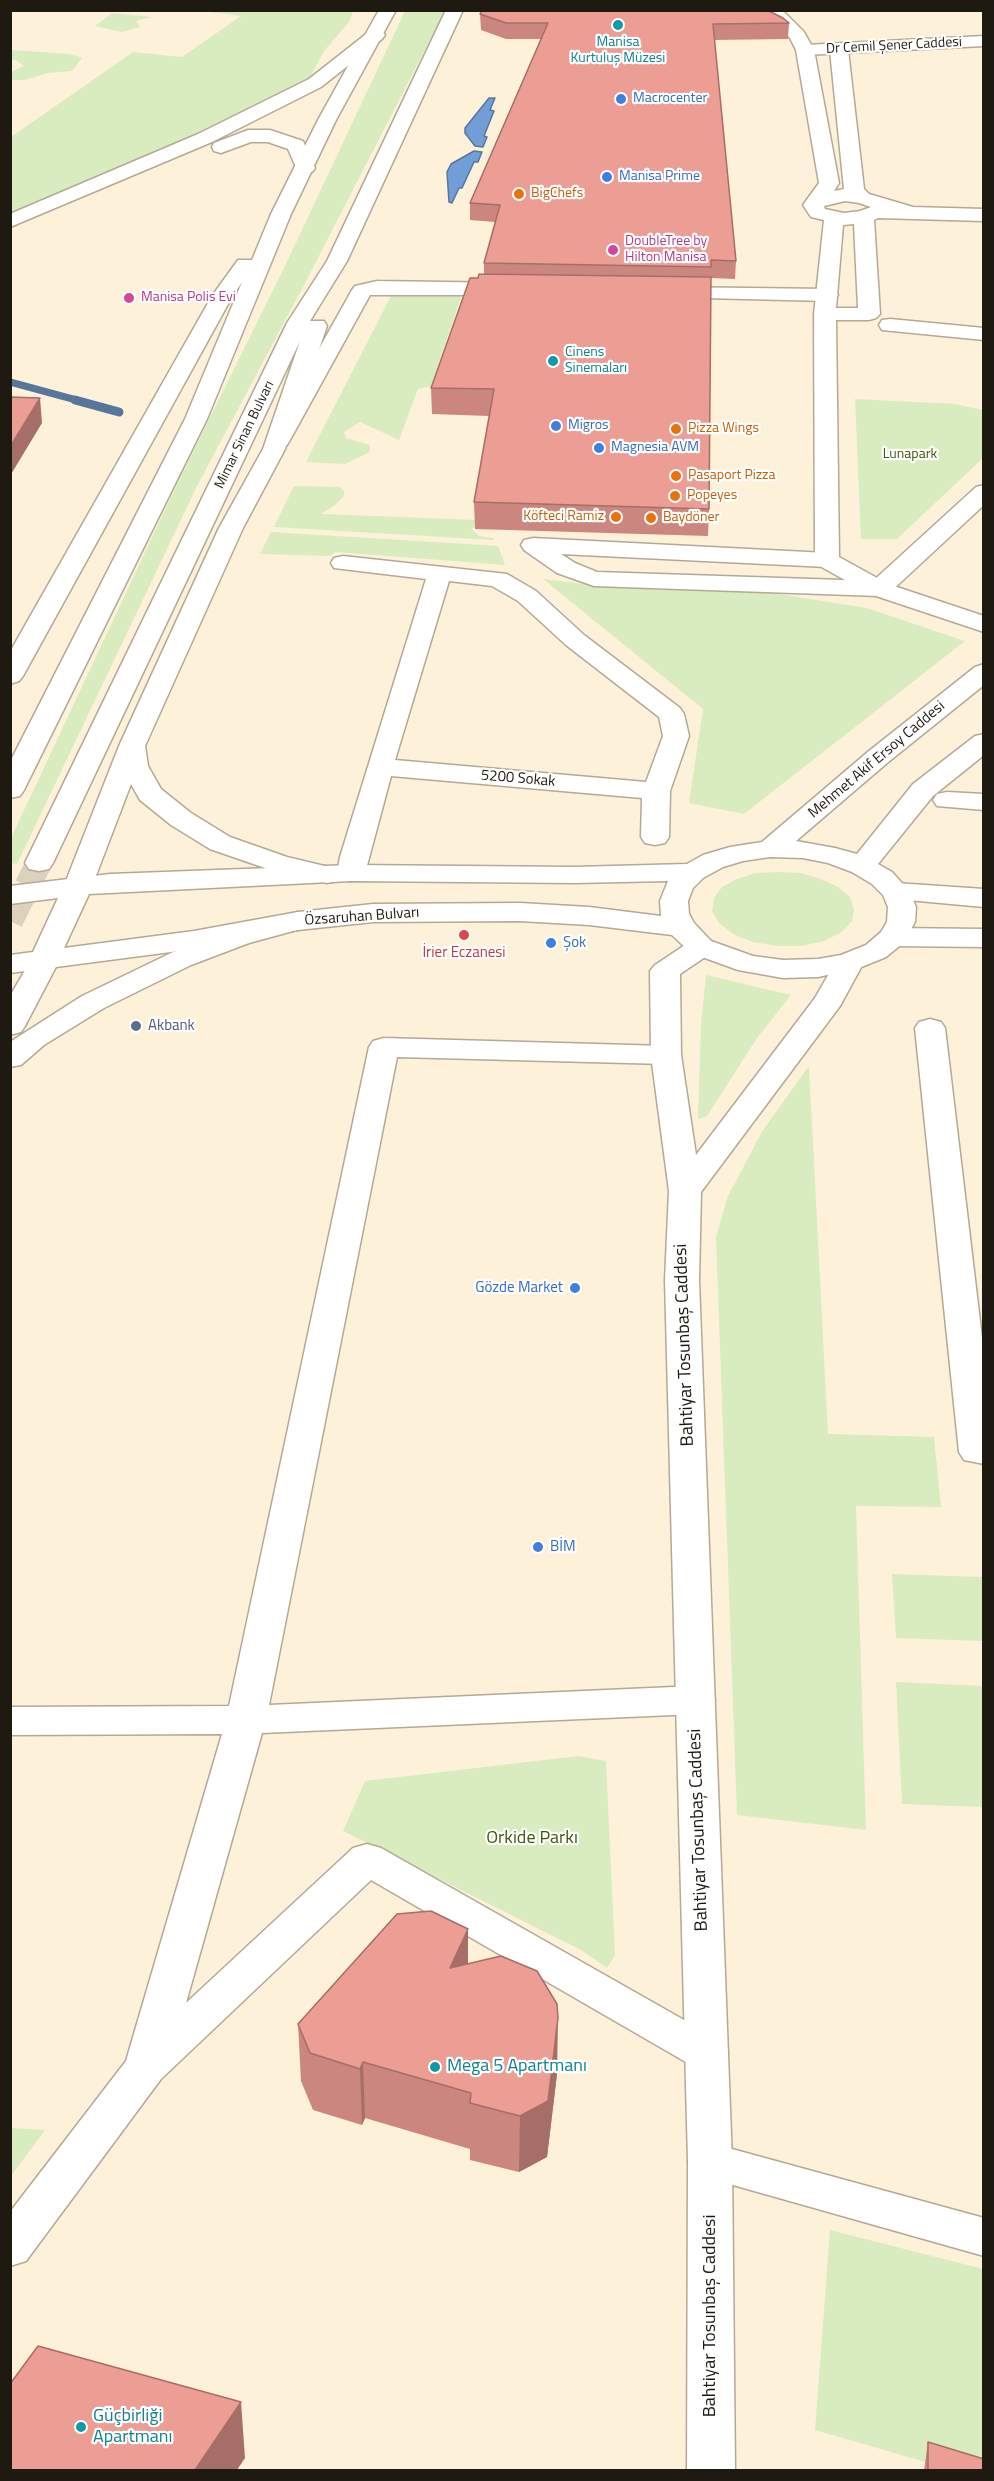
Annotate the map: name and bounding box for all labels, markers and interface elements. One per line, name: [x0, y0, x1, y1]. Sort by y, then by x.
marker: Manisa Kurtuluş Müzesi: [611, 18, 625, 32]
street label: Dr Cemil Şener Caddesi: [826, 34, 962, 58]
place label: Manisa Kurtuluş Müzesi: [571, 35, 665, 68]
place label: Macrocenter: [633, 91, 707, 107]
marker: Macrocenter: [614, 92, 628, 106]
place label: Manisa Prime: [619, 169, 700, 185]
marker: Manisa Prime: [600, 170, 614, 184]
place label: BigChefs: [531, 186, 583, 202]
marker: BigChefs: [512, 187, 526, 201]
place label: DoubleTree by Hilton Manisa: [625, 234, 707, 266]
marker: DoubleTree by Hilton Manisa: [606, 243, 620, 257]
place label: Manisa Polis Evi: [141, 290, 236, 306]
marker: Manisa Polis Evi: [122, 291, 136, 305]
place label: Cinens Sinemaları: [565, 345, 627, 378]
marker: Cinens Sinemaları: [546, 354, 560, 368]
street label: Mimar Sinan Bulvarı: [212, 378, 278, 492]
place label: Migros: [568, 418, 609, 434]
marker: Migros: [549, 419, 563, 433]
place label: Pizza Wings: [688, 421, 759, 437]
marker: Pizza Wings: [669, 422, 683, 436]
place label: Magnesia AVM: [611, 440, 699, 456]
marker: Magnesia AVM: [592, 441, 606, 455]
park label: Lunapark: [883, 447, 937, 463]
place label: Pasaport Pizza: [688, 468, 775, 484]
marker: Pasaport Pizza: [669, 469, 683, 483]
place label: Popeyes: [687, 488, 737, 504]
marker: Popeyes: [668, 489, 682, 503]
place label: Köfteci Ramiz: [523, 509, 604, 525]
marker: Köfteci Ramiz: [609, 510, 623, 524]
place label: Baydöner: [663, 510, 719, 526]
marker: Baydöner: [644, 511, 658, 525]
street label: Mehmet Akif Ersoy Caddesi: [805, 698, 949, 822]
street label: 5200 Sokak: [480, 767, 556, 791]
street label: Özsaruhan Bulvarı: [304, 904, 420, 930]
marker: İrier Eczanesi: [457, 928, 471, 942]
place label: Şok: [563, 934, 586, 952]
marker: Şok: [544, 936, 558, 950]
place label: İrier Eczanesi: [422, 944, 506, 962]
place label: Akbank: [148, 1017, 195, 1035]
marker: Akbank: [129, 1019, 143, 1033]
street label: Bahtiyar Tosunbaş Caddesi: [671, 1243, 699, 1447]
place label: Gözde Market: [475, 1279, 563, 1297]
marker: Gözde Market: [568, 1281, 582, 1295]
place label: BİM: [550, 1538, 576, 1556]
marker: BİM: [531, 1540, 545, 1554]
street label: Bahtiyar Tosunbaş Caddesi: [685, 1728, 713, 1932]
park label: Orkide Parkı: [486, 1828, 578, 1850]
place label: Mega 5 Apartmanı: [447, 2056, 587, 2078]
marker: Mega 5 Apartmanı: [428, 2060, 442, 2074]
street label: Bahtiyar Tosunbaş Caddesi: [700, 2215, 722, 2417]
place label: Güçbirliği Apartmanı: [93, 2406, 172, 2448]
marker: Güçbirliği Apartmanı: [74, 2420, 88, 2434]

